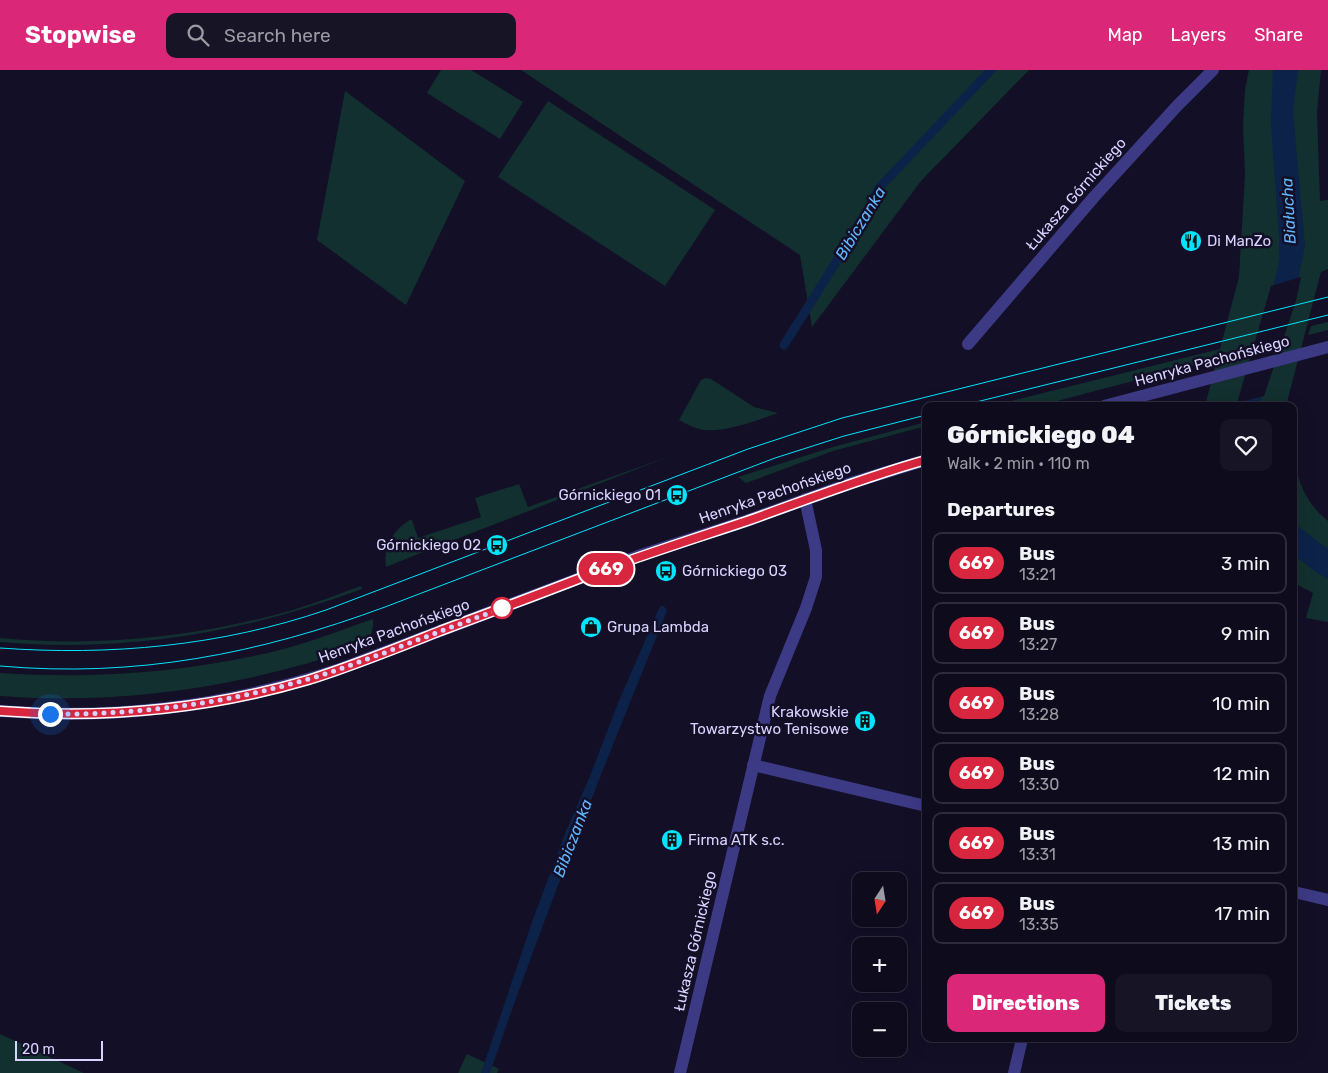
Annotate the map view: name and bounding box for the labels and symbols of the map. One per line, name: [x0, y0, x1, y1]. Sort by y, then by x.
street label: Łukasza Górnickiego: [1022, 134, 1130, 254]
water label: Białucha: [1277, 178, 1300, 244]
water label: Bibiczanka: [831, 183, 890, 263]
restaurant icon: Di ManZo: [1179, 229, 1203, 253]
place label: Di ManZo: [1207, 232, 1271, 250]
street label: Henryka Pachońskiego: [1133, 332, 1291, 390]
street label: Henryka Pachońskiego: [697, 459, 853, 527]
bus stop icon: Górnickiego 01: [665, 483, 689, 507]
place label: Górnickiego 01: [559, 486, 661, 504]
bus stop icon: Górnickiego 02: [485, 533, 509, 557]
place label: Górnickiego 02: [376, 536, 481, 554]
line badge: 669: [577, 553, 635, 585]
bus stop icon: Górnickiego 03: [654, 559, 678, 583]
place label: Górnickiego 03: [682, 562, 787, 580]
street label: Henryka Pachońskiego: [316, 595, 472, 667]
unlabelled marker: [491, 597, 513, 619]
shop icon: Grupa Lambda: [579, 615, 603, 639]
place label: Grupa Lambda: [607, 618, 709, 636]
your location: [38, 702, 63, 727]
place label: Krakowskie Towarzystwo Tenisowe: [690, 703, 849, 738]
building icon: Krakowskie Towarzystwo Tenisowe: [853, 709, 877, 733]
water label: Bibiczanka: [549, 797, 596, 880]
building icon: Firma ATK s.c.: [660, 828, 684, 852]
place label: Firma ATK s.c.: [688, 831, 785, 849]
street label: Łukasza Górnickiego: [670, 869, 720, 1013]
north arrow: [852, 872, 908, 928]
scale bar: [15, 1038, 102, 1061]

